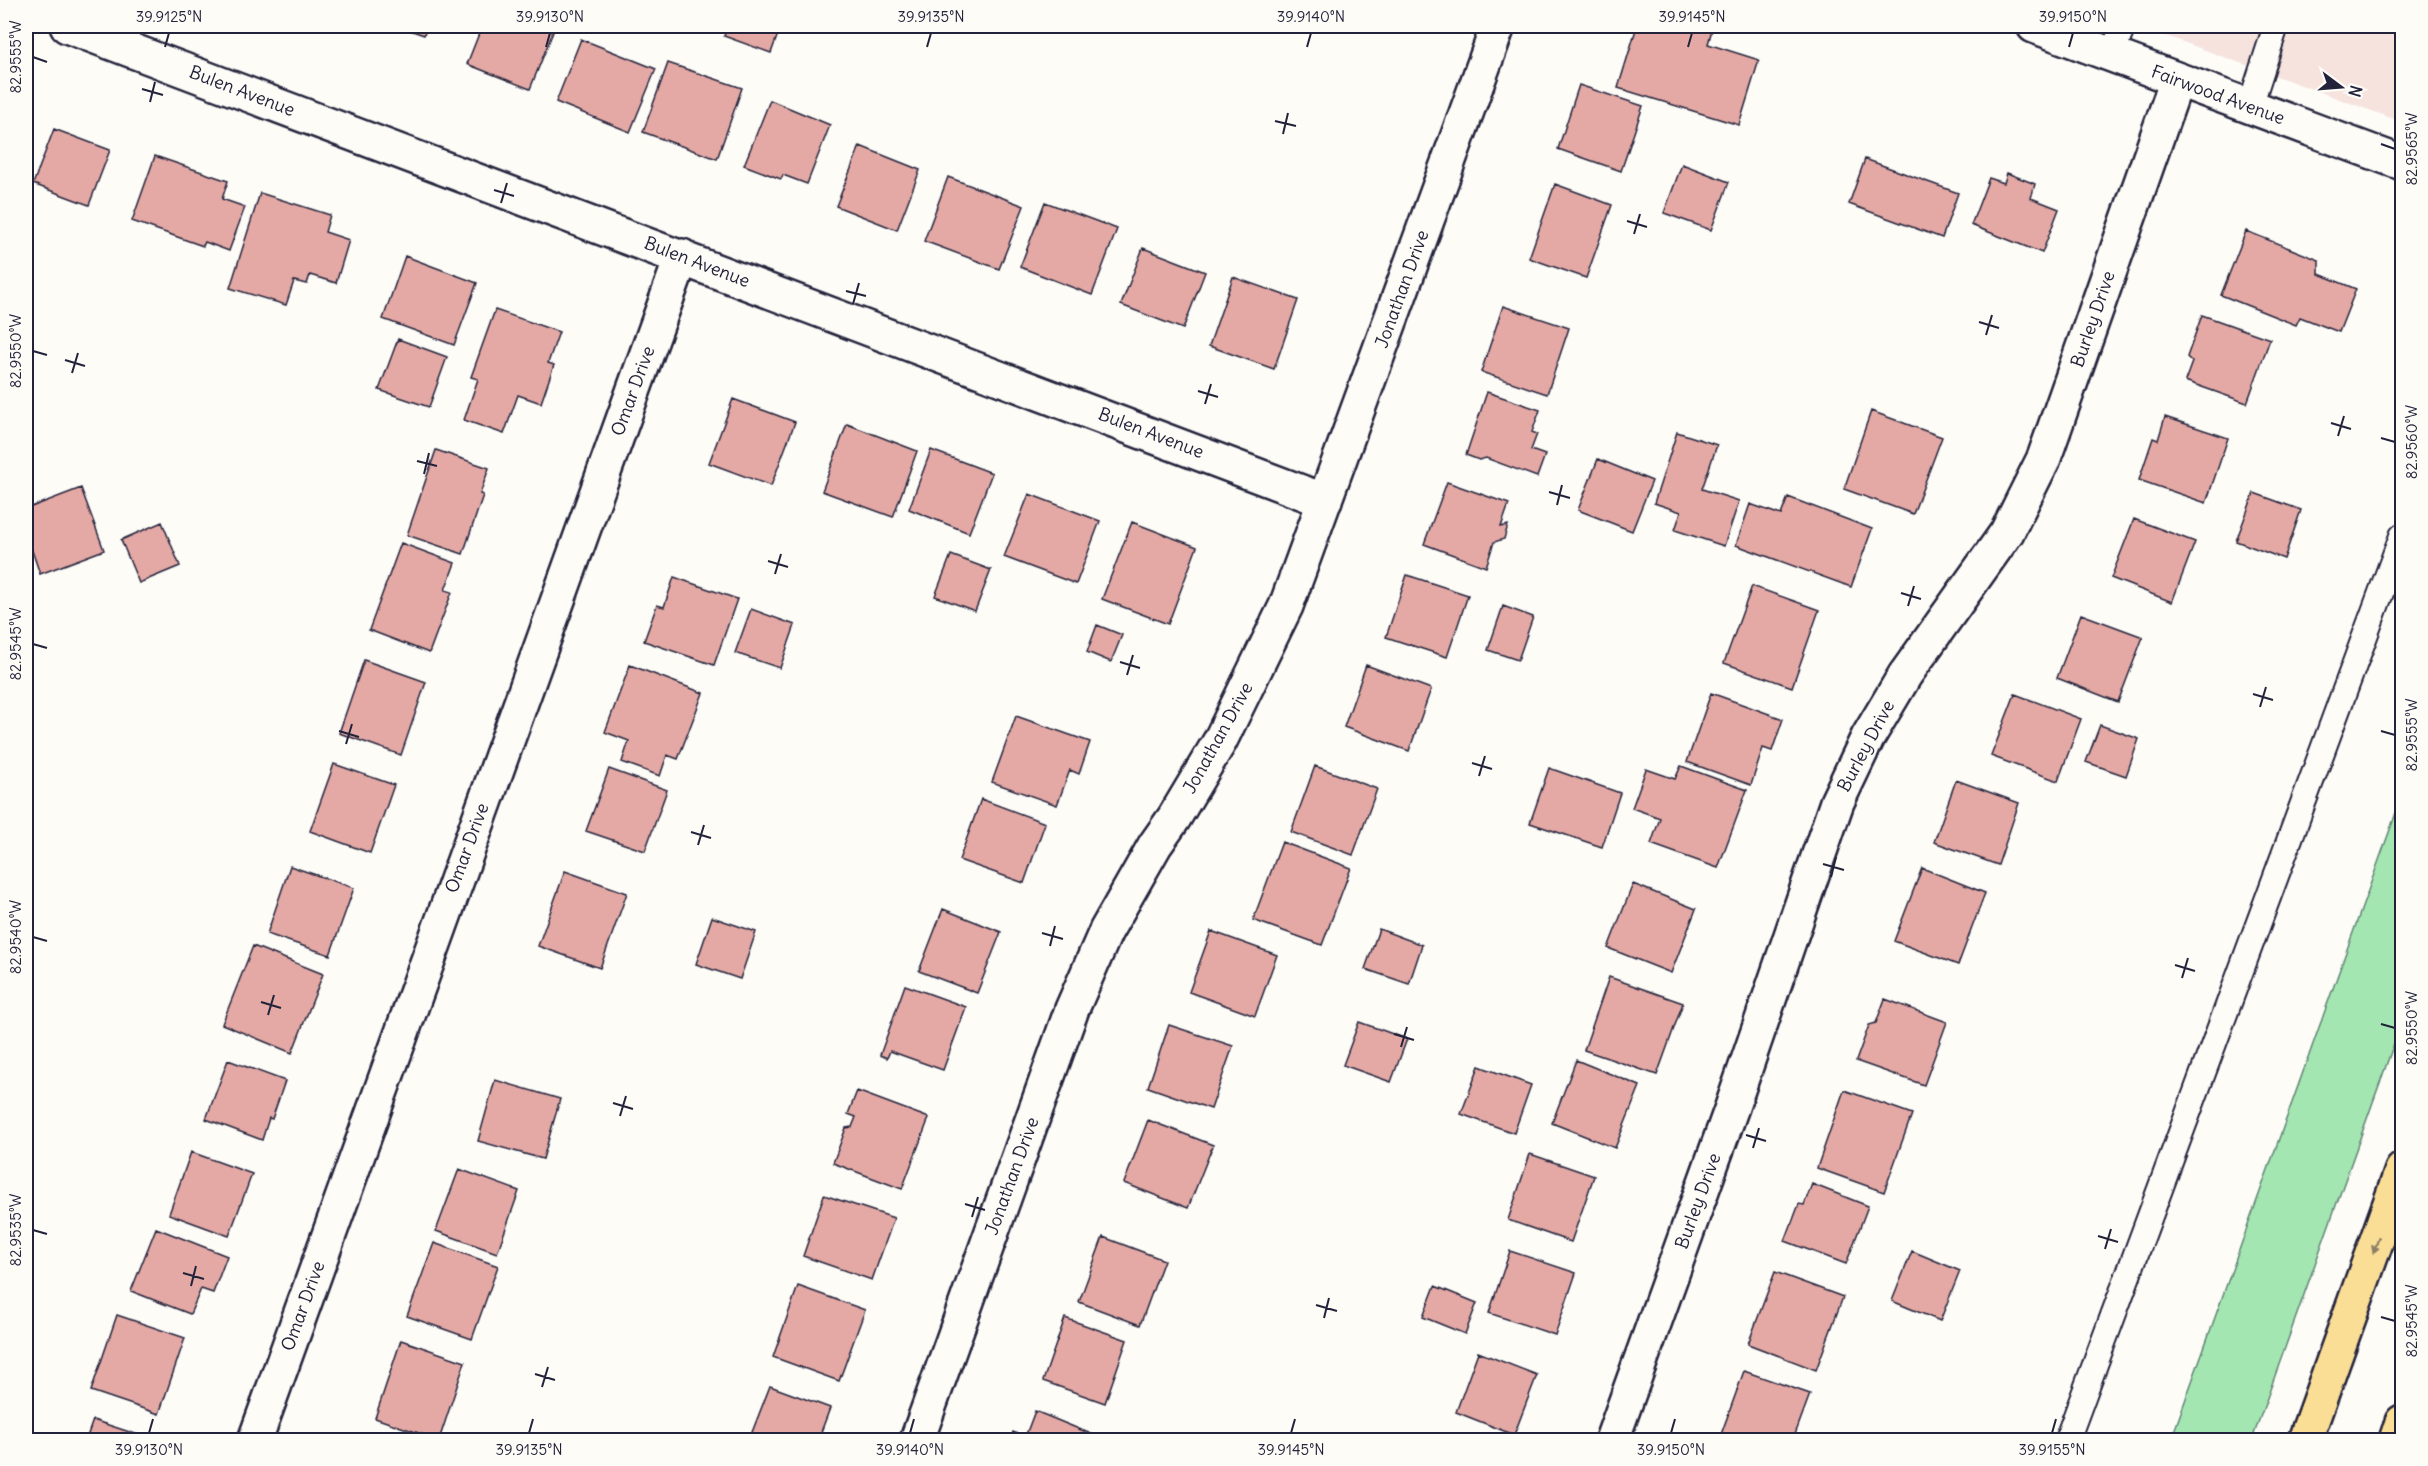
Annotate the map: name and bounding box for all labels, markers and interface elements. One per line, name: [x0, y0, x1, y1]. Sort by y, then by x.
text: 39.9125°N: [136, 7, 202, 26]
text: 39.9130°N: [516, 7, 584, 26]
text: 39.9135°N: [897, 7, 965, 26]
text: 39.9140°N: [1277, 7, 1345, 26]
text: 39.9145°N: [1658, 7, 1726, 26]
text: 39.9150°N: [2039, 7, 2107, 26]
text: 82.9555°W: [6, 20, 25, 94]
north arrow: [2311, 57, 2371, 117]
street label: Bulen Avenue: [186, 60, 298, 121]
street label: Fairwood Avenue: [2148, 60, 2288, 129]
text: N: [2344, 83, 2367, 99]
text: 82.9565°W: [2402, 112, 2421, 186]
street label: Jonathan Drive: [1370, 227, 1434, 351]
street label: Bulen Avenue: [641, 231, 753, 292]
street label: Burley Drive: [2065, 268, 2120, 370]
text: 82.9550°W: [6, 313, 25, 388]
street label: Omar Drive: [606, 343, 659, 439]
street label: Bulen Avenue: [1095, 402, 1207, 463]
text: 82.9560°W: [2402, 404, 2421, 479]
text: 82.9545°W: [6, 607, 25, 681]
street label: Jonathan Drive: [1177, 678, 1258, 798]
street label: Burley Drive: [1832, 696, 1899, 796]
text: 82.9555°W: [2402, 698, 2421, 772]
street label: Omar Drive: [440, 800, 493, 896]
text: 82.9540°W: [6, 899, 25, 974]
text: 82.9550°W: [2402, 990, 2421, 1065]
street label: Jonathan Drive: [980, 1114, 1044, 1238]
street label: Burley Drive: [1670, 1150, 1726, 1252]
text: 82.9535°W: [6, 1193, 25, 1267]
one-way arrow: [2370, 1236, 2380, 1254]
street label: Omar Drive: [276, 1258, 329, 1354]
text: 82.9545°W: [2402, 1284, 2421, 1358]
text: 39.9130°N: [115, 1440, 183, 1459]
text: 39.9135°N: [495, 1440, 563, 1459]
text: 39.9140°N: [876, 1440, 944, 1459]
text: 39.9145°N: [1257, 1440, 1325, 1459]
text: 39.9150°N: [1637, 1440, 1705, 1459]
text: 39.9155°N: [2018, 1440, 2086, 1459]

